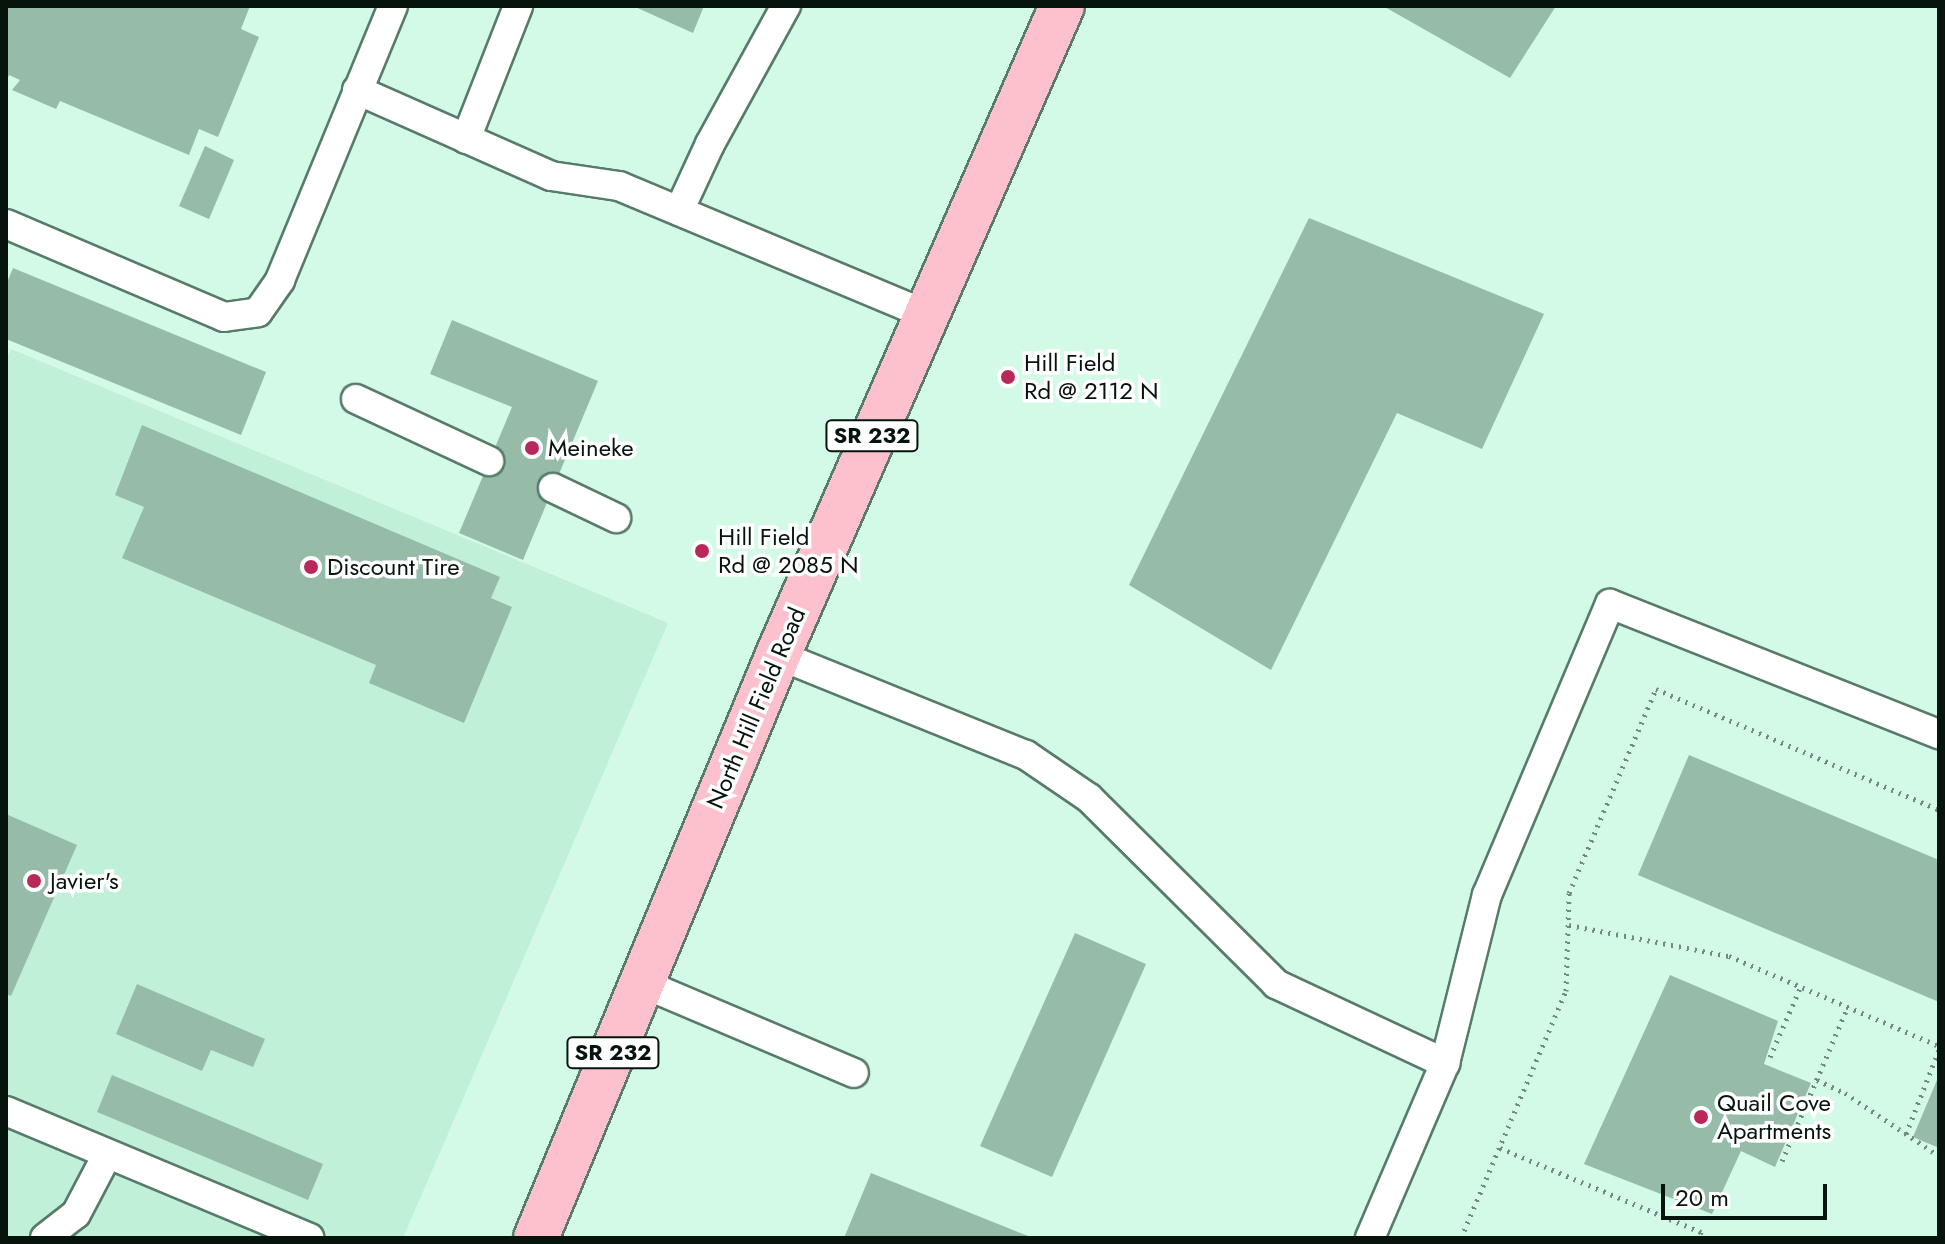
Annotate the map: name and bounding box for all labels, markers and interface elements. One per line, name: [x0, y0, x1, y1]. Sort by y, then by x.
place label: Hill Field Rd @ 2112 N: [1024, 349, 1159, 405]
marker: Hill Field Rd @ 2112 N: [999, 368, 1017, 386]
road number: SR 232: [824, 418, 920, 454]
place label: Meineke: [548, 434, 634, 462]
marker: Meineke: [523, 439, 541, 457]
place label: Hill Field Rd @ 2085 N: [718, 523, 858, 579]
marker: Hill Field Rd @ 2085 N: [693, 542, 711, 560]
place label: Discount Tire: [327, 553, 460, 581]
marker: Discount Tire: [302, 558, 320, 576]
street label: North Hill Field Road: [701, 603, 811, 813]
place label: Javier's: [50, 867, 119, 895]
marker: Javier's: [25, 872, 43, 890]
road number: SR 232: [565, 1035, 661, 1071]
place label: Quail Cove Apartments: [1717, 1089, 1831, 1145]
marker: Quail Cove Apartments: [1692, 1108, 1710, 1126]
scale bar: [1665, 1168, 1831, 1218]
text: 20 m: [1675, 1180, 1729, 1215]

